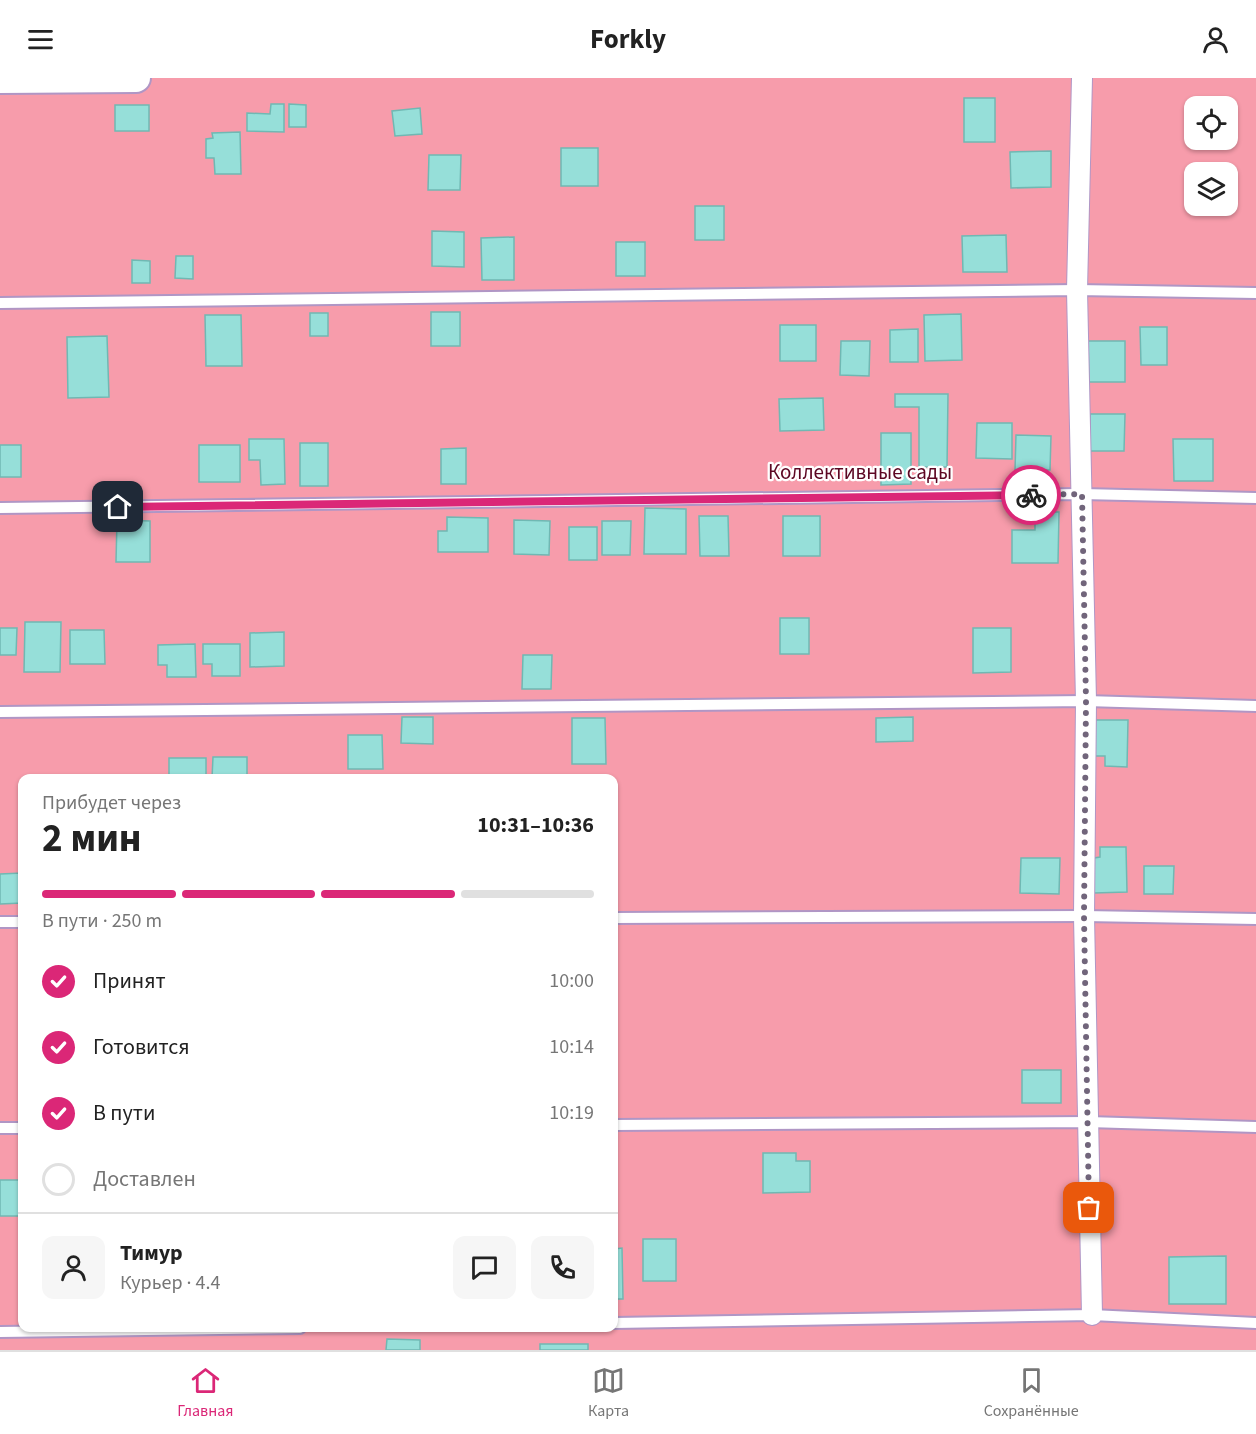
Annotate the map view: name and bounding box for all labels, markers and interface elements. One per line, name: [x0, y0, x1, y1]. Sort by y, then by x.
text: Forkly: [590, 20, 666, 59]
icon: menu: [24, 23, 57, 56]
icon: person: [1199, 23, 1232, 56]
map controls: [1184, 96, 1238, 216]
button: locate: [1184, 96, 1238, 150]
button: layers: [1184, 162, 1238, 216]
park label: Коллективные сады: [768, 457, 952, 487]
courier: [1001, 465, 1061, 525]
icon: bike: [1015, 479, 1048, 512]
pin: [92, 481, 143, 532]
icon: home: [101, 490, 134, 523]
text: Прибудет через: [42, 789, 181, 817]
text: 10:31–10:36: [477, 809, 594, 841]
text: 2 мин: [42, 811, 142, 867]
text: В пути · 250 m: [42, 907, 162, 935]
icon: check: [42, 965, 75, 998]
text: Принят: [93, 965, 166, 997]
text: 10:00: [549, 967, 594, 995]
icon: check: [42, 1031, 75, 1064]
text: Готовится: [93, 1031, 190, 1063]
text: 10:14: [549, 1033, 594, 1061]
icon: check: [42, 1097, 75, 1130]
text: В пути: [93, 1097, 155, 1129]
text: 10:19: [549, 1099, 594, 1127]
text: Доставлен: [93, 1163, 196, 1195]
pin: [1063, 1182, 1114, 1233]
icon: bag: [1072, 1191, 1105, 1224]
button: person: [42, 1236, 105, 1299]
button: chat: [453, 1236, 516, 1299]
button: phone: [531, 1236, 594, 1299]
text: Тимур: [120, 1237, 183, 1269]
text: Курьер · 4.4: [120, 1269, 220, 1297]
tab: Главная: [177, 1364, 233, 1422]
tab: Карта: [588, 1364, 629, 1422]
tab: Сохранённые: [984, 1364, 1079, 1422]

